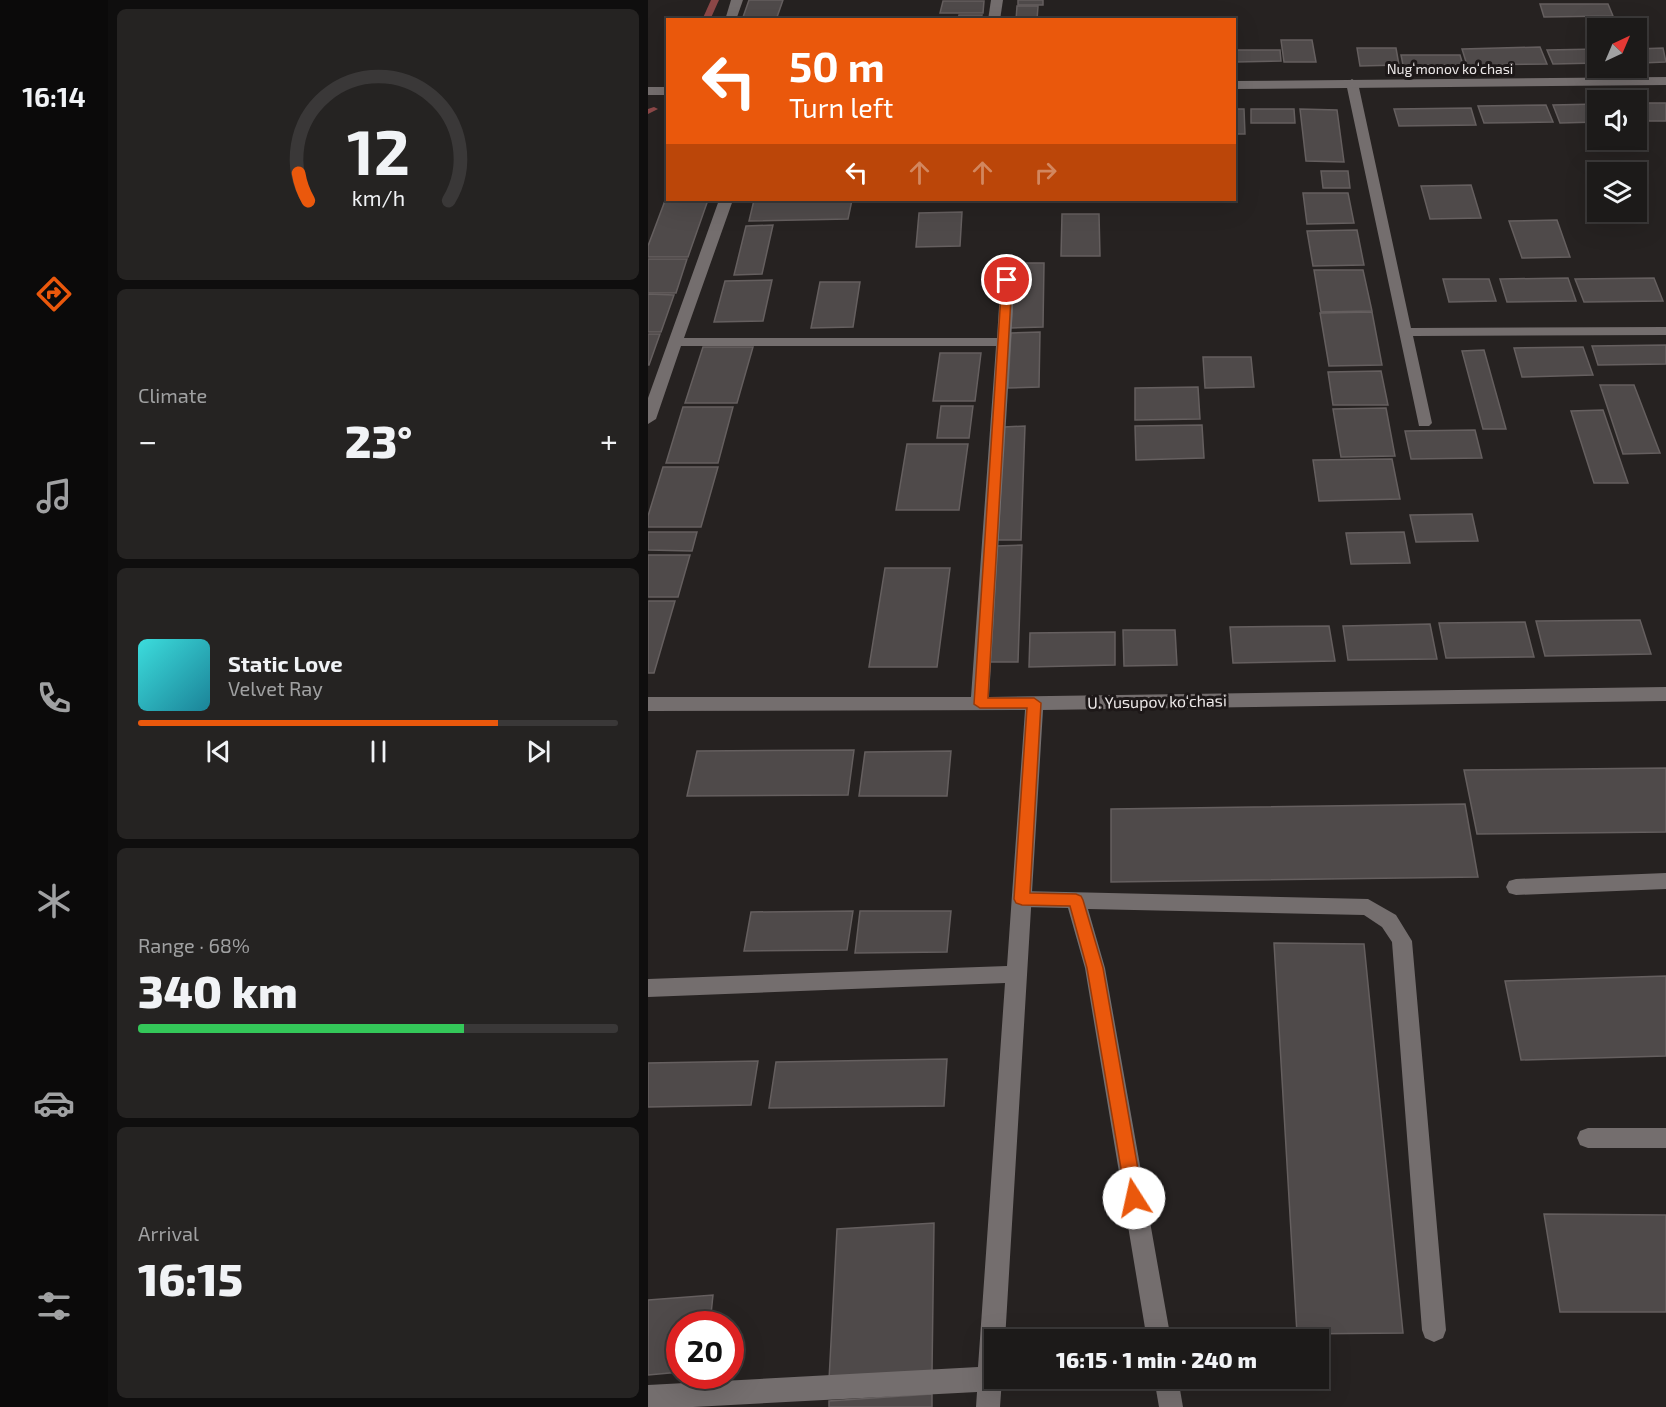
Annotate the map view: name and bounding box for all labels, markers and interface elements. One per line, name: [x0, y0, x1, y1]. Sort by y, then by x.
north arrow: [1587, 18, 1647, 78]
map controls: [1587, 18, 1647, 222]
text: 50 m: [789, 40, 885, 90]
icon: left: [690, 42, 768, 120]
street label: Nugʻmonov koʻchasi: [1387, 60, 1513, 77]
text: 16:14: [22, 80, 86, 112]
button: sound: [1587, 90, 1647, 150]
text: Turn left: [789, 91, 893, 123]
text: 12: [346, 113, 410, 188]
icon: left: [840, 156, 873, 189]
icon: ahead: [903, 156, 936, 189]
icon: ahead: [966, 156, 999, 189]
icon: right: [1029, 156, 1062, 189]
button: layers: [1587, 162, 1647, 222]
text: km/h: [351, 186, 405, 211]
pin: [981, 254, 1032, 305]
icon: arrive: [990, 263, 1023, 296]
icon: directions: [33, 273, 75, 315]
text: Climate: [138, 383, 207, 407]
text: 23°: [345, 413, 412, 467]
text: −: [138, 420, 157, 460]
text: +: [600, 420, 618, 460]
icon: music: [33, 475, 75, 517]
text: Static Love: [228, 650, 343, 676]
text: Velvet Ray: [228, 676, 323, 700]
icon: phone: [33, 677, 75, 719]
street label: U. Yusupov ko‘chasi: [1087, 690, 1227, 712]
icon: previous: [202, 735, 235, 768]
icon: pause: [362, 735, 395, 768]
icon: next: [522, 735, 555, 768]
icon: climate: [33, 880, 75, 922]
text: Range · 68%: [138, 933, 250, 957]
text: 340 km: [138, 963, 298, 1017]
icon: car: [33, 1082, 75, 1124]
position arrow: [1102, 1166, 1166, 1230]
text: Arrival: [138, 1221, 199, 1245]
text: 16:15: [138, 1251, 243, 1305]
icon: filters: [33, 1285, 75, 1327]
speed limit sign: 20: [666, 1311, 744, 1389]
text: 16:15 · 1 min · 240 m: [1056, 1346, 1257, 1372]

